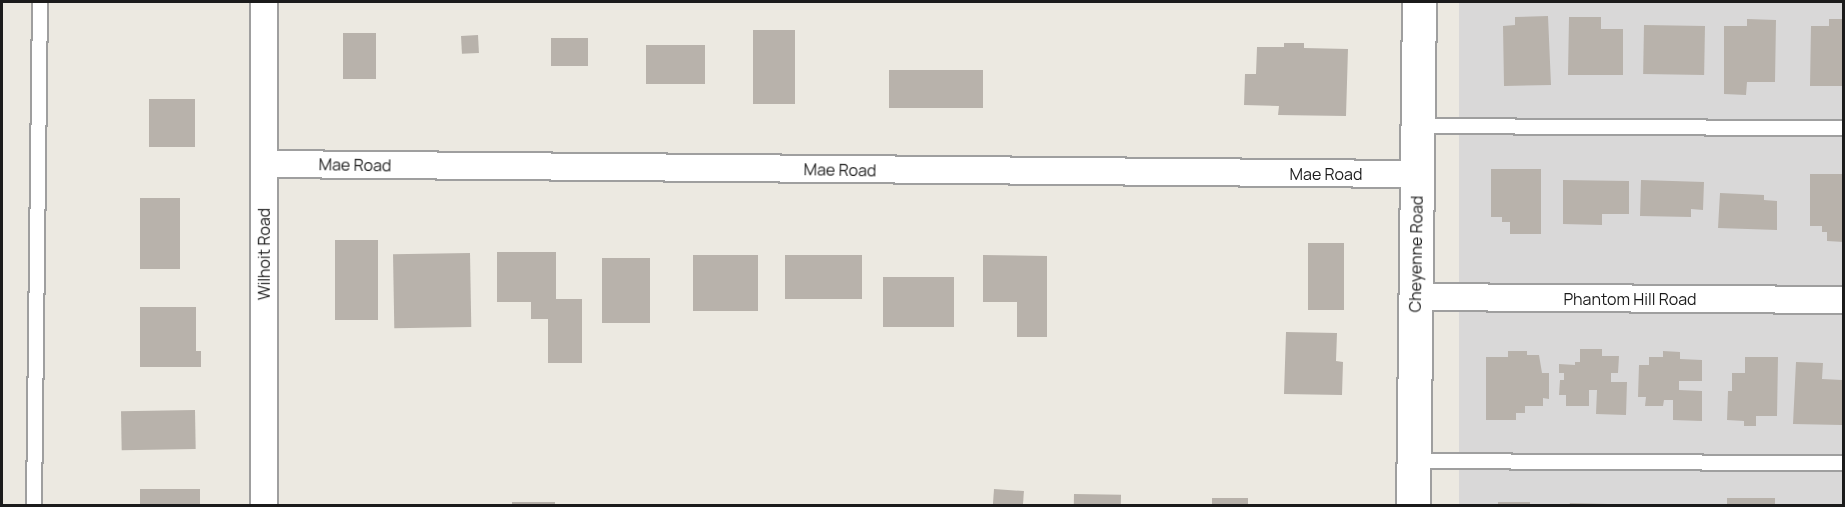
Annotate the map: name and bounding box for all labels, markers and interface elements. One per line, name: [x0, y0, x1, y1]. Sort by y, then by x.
street label: Mae Road: [318, 155, 392, 175]
street label: Mae Road: [803, 160, 877, 180]
street label: Mae Road: [1290, 164, 1362, 184]
street label: Cheyenne Road: [1405, 195, 1427, 313]
street label: Wilhoit Road: [254, 208, 274, 300]
street label: Phantom Hill Road: [1563, 289, 1697, 309]

